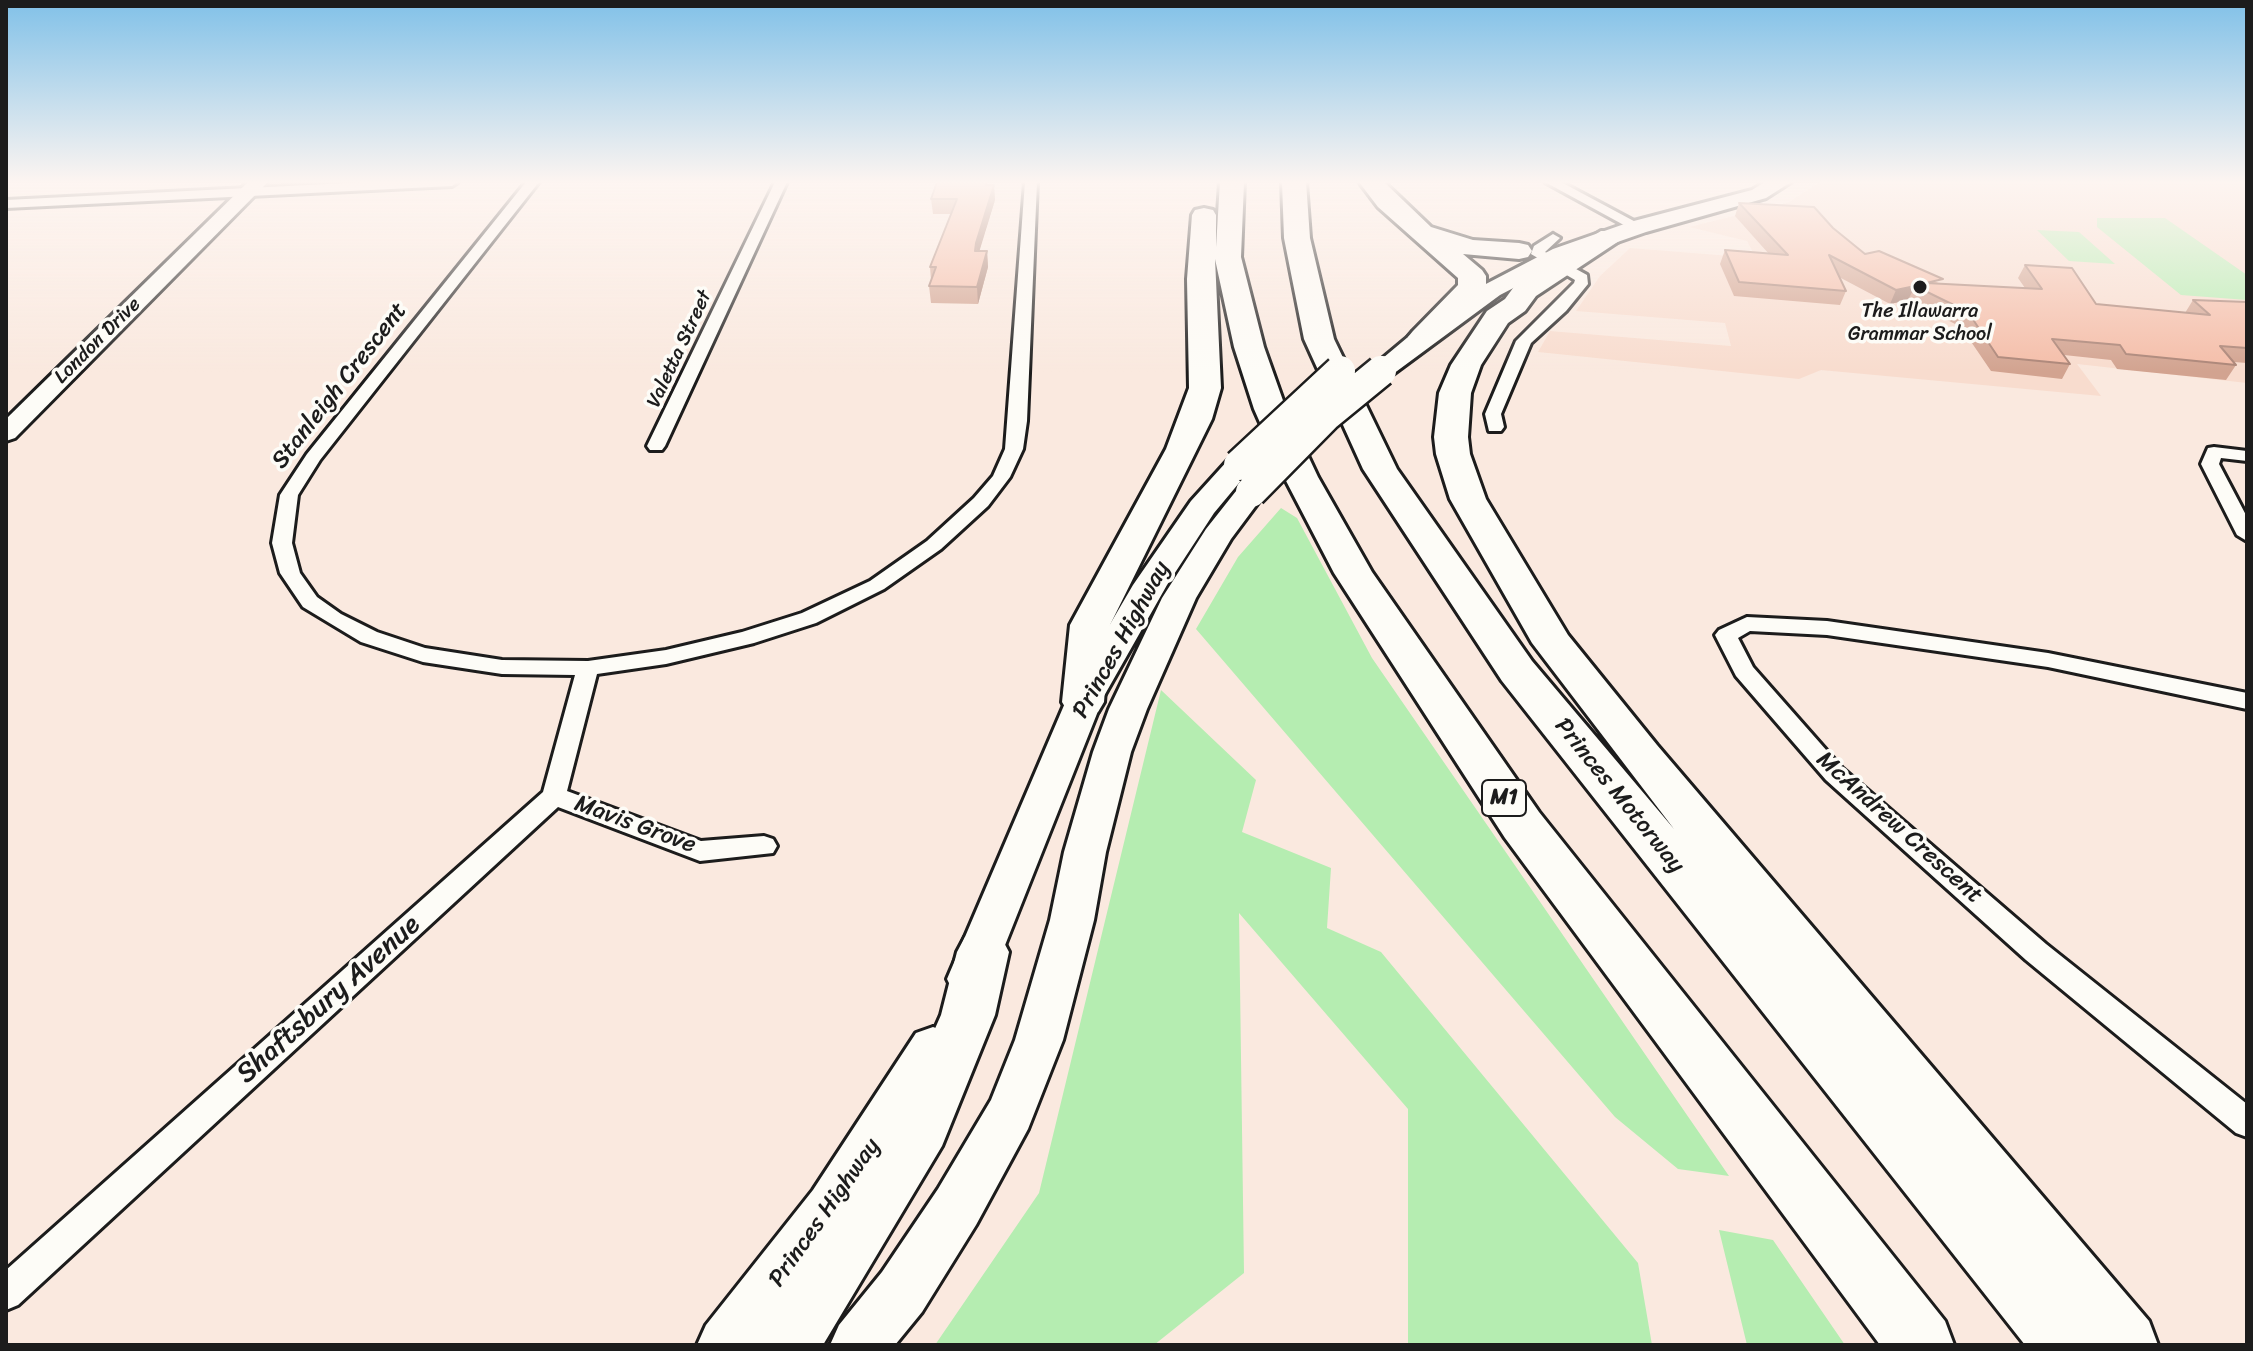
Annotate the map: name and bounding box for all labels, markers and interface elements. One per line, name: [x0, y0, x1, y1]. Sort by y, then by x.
marker: The Illawarra Grammar School: [1911, 278, 1929, 296]
street label: Valetta Street: [642, 287, 718, 411]
street label: London Drive: [50, 293, 146, 389]
street label: Stanleigh Crescent: [266, 297, 414, 475]
place label: The Illawarra Grammar School: [1848, 300, 1992, 347]
street label: Princes Highway: [1067, 557, 1177, 723]
street label: Princes Motorway: [1548, 713, 1690, 879]
street label: McAndrew Crescent: [1810, 746, 1988, 910]
road number: M1: [1482, 780, 1526, 816]
street label: Mavis Grove: [570, 790, 700, 860]
street label: Shaftsbury Avenue: [230, 909, 428, 1091]
street label: Princes Highway: [763, 1133, 887, 1293]

